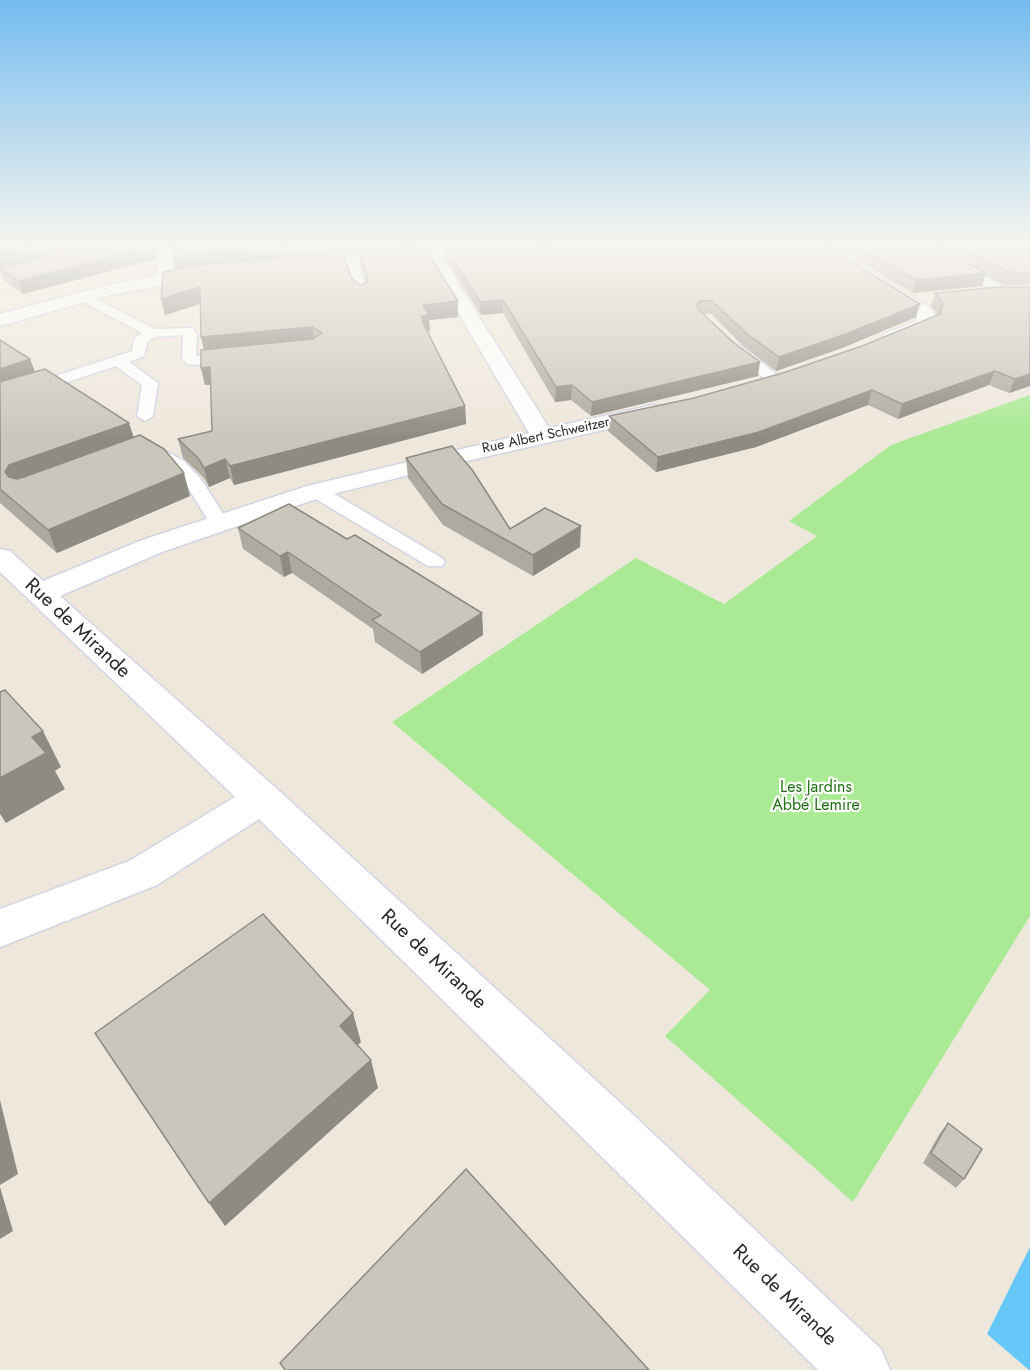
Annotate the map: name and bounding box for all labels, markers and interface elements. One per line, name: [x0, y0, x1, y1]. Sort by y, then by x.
street label: Rue Albert Schweitzer: [481, 414, 611, 458]
street label: Rue de Mirande: [19, 574, 135, 684]
park label: Les Jardins Abbé Lemire: [772, 778, 860, 816]
street label: Rue de Mirande: [375, 905, 491, 1015]
street label: Rue de Mirande: [727, 1240, 841, 1352]

